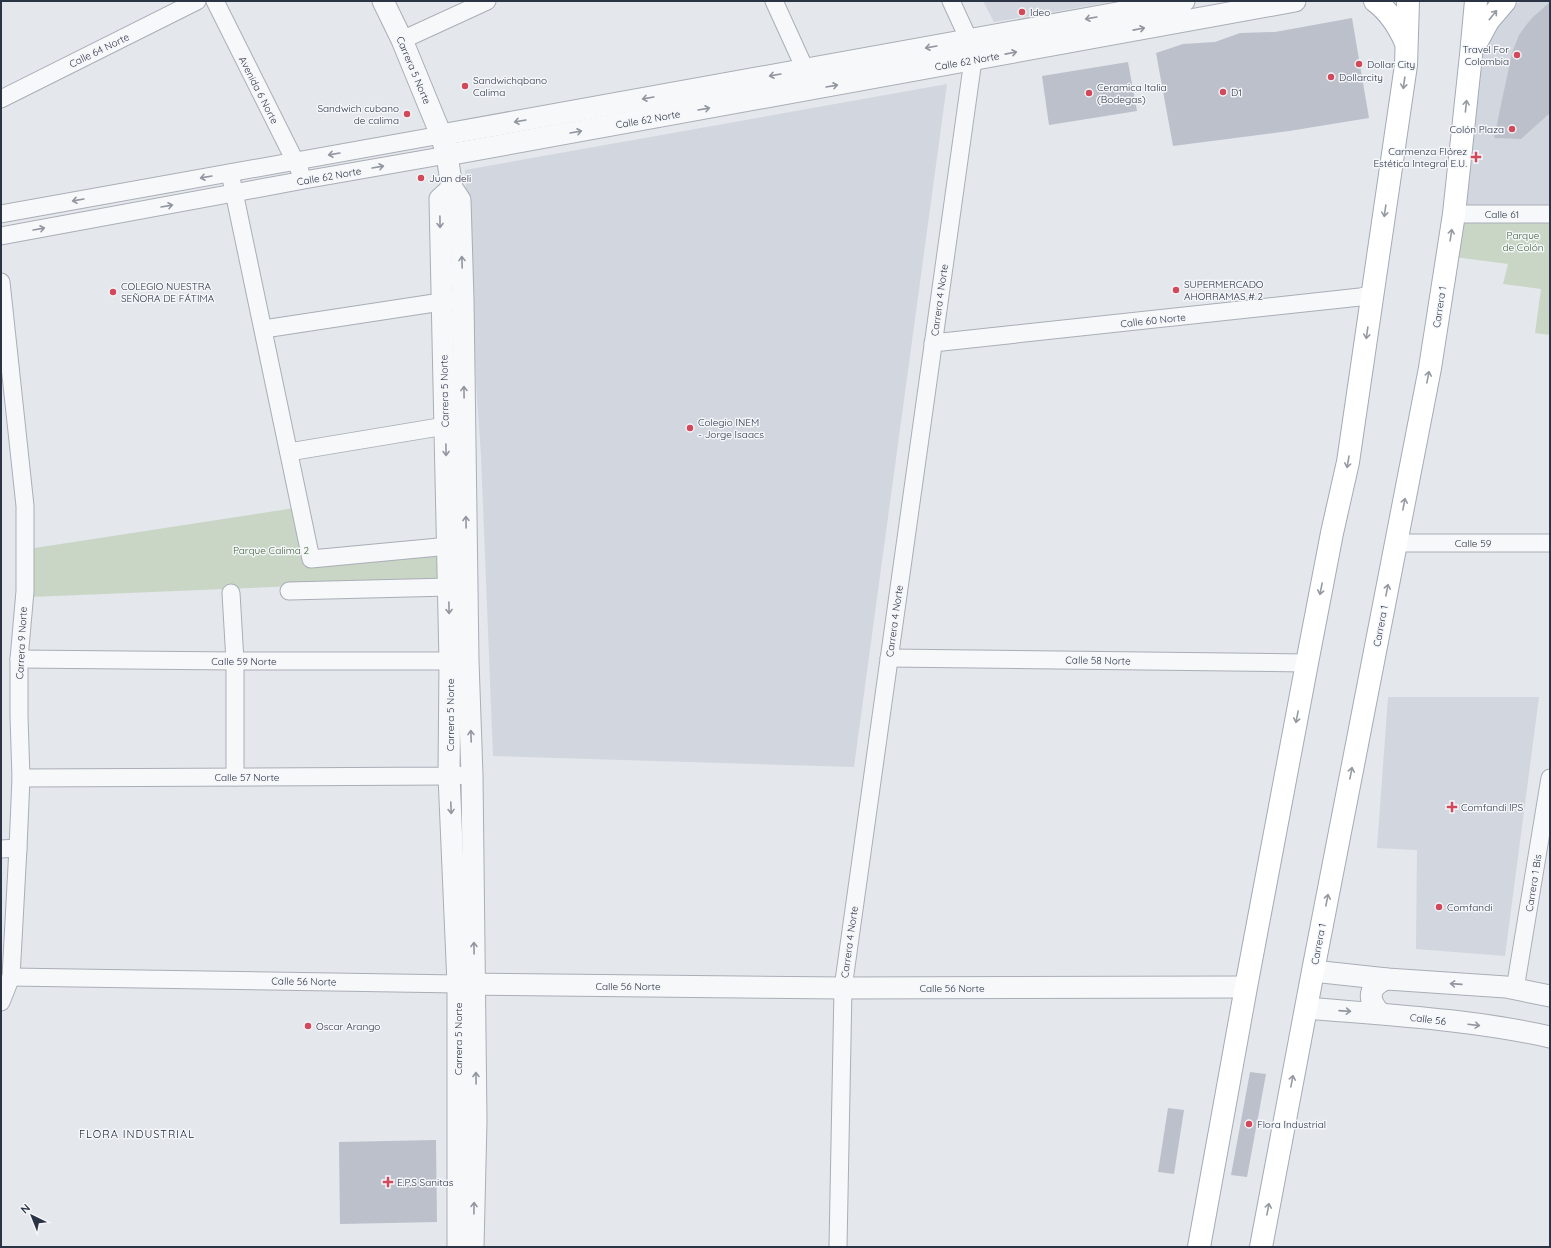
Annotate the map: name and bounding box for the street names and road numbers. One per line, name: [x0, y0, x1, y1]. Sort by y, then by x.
street label: Calle 64 Norte: [67, 30, 132, 71]
street label: Carrera 5 Norte: [393, 34, 434, 106]
street label: Calle 62 Norte: [934, 49, 1001, 74]
street label: Avenida 6 Norte: [236, 54, 281, 127]
street label: Calle 62 Norte: [615, 107, 682, 132]
street label: Calle 62 Norte: [296, 164, 363, 189]
street label: Calle 61: [1485, 208, 1519, 221]
street label: Carrera 4 Norte: [928, 263, 951, 337]
street label: Carrera 1: [1430, 285, 1449, 329]
street label: Calle 60 Norte: [1120, 311, 1187, 330]
street label: Carrera 5 Norte: [437, 354, 452, 427]
street label: Calle 59: [1455, 537, 1492, 550]
street label: Carrera 4 Norte: [883, 584, 906, 658]
street label: Carrera 1: [1370, 604, 1391, 648]
street label: Carrera 9 Norte: [13, 606, 30, 680]
street label: Calle 58 Norte: [1065, 653, 1131, 668]
street label: Calle 59 Norte: [211, 655, 277, 668]
street label: Carrera 5 Norte: [444, 678, 457, 751]
street label: Calle 57 Norte: [215, 771, 280, 784]
street label: Carrera 1 Bis: [1523, 853, 1544, 913]
street label: Carrera 4 Norte: [838, 905, 861, 979]
street label: Carrera 1: [1308, 922, 1329, 966]
street label: Calle 56 Norte: [271, 974, 337, 989]
street label: Calle 56 Norte: [595, 980, 661, 993]
street label: Calle 56 Norte: [919, 982, 985, 995]
street label: Carrera 5 Norte: [452, 1002, 465, 1075]
street label: Calle 56: [1409, 1011, 1447, 1028]

